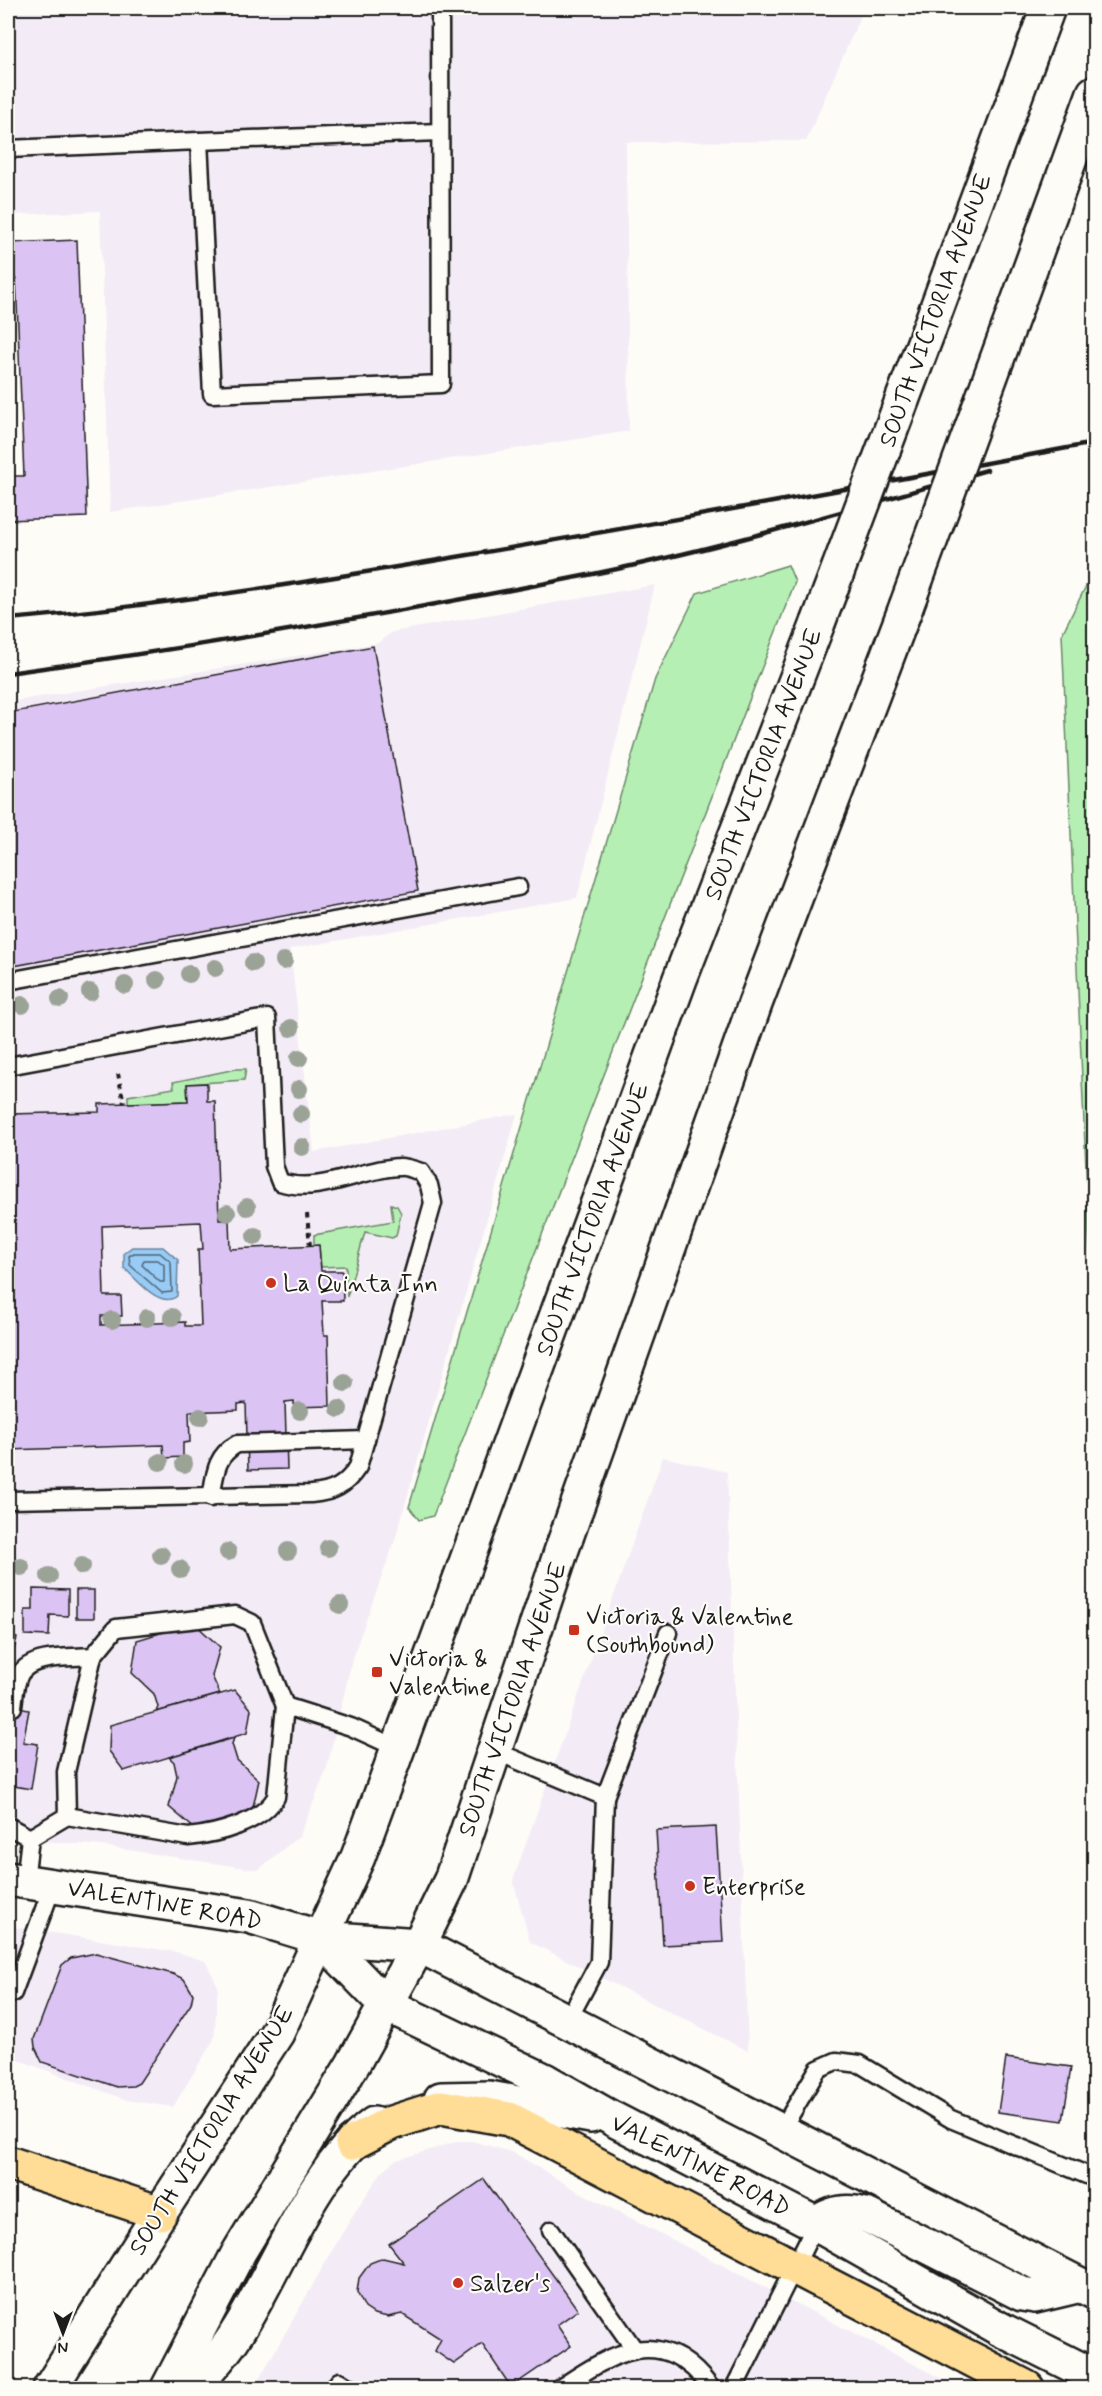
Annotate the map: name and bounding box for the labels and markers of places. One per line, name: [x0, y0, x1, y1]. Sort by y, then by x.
place label: La Quinta Inn: [283, 1269, 438, 1300]
marker: La Quinta Inn: [264, 1276, 278, 1290]
place label: Victoria & Valentine (Southbound): [586, 1602, 794, 1661]
marker: Victoria & Valentine (Southbound): [567, 1623, 581, 1637]
place label: Victoria & Valentine: [389, 1644, 491, 1703]
marker: Victoria & Valentine: [370, 1665, 384, 1679]
place label: Enterprise: [702, 1872, 806, 1903]
marker: Enterprise: [683, 1879, 697, 1893]
place label: Salzer's: [470, 2269, 551, 2300]
marker: Salzer's: [451, 2276, 465, 2290]

